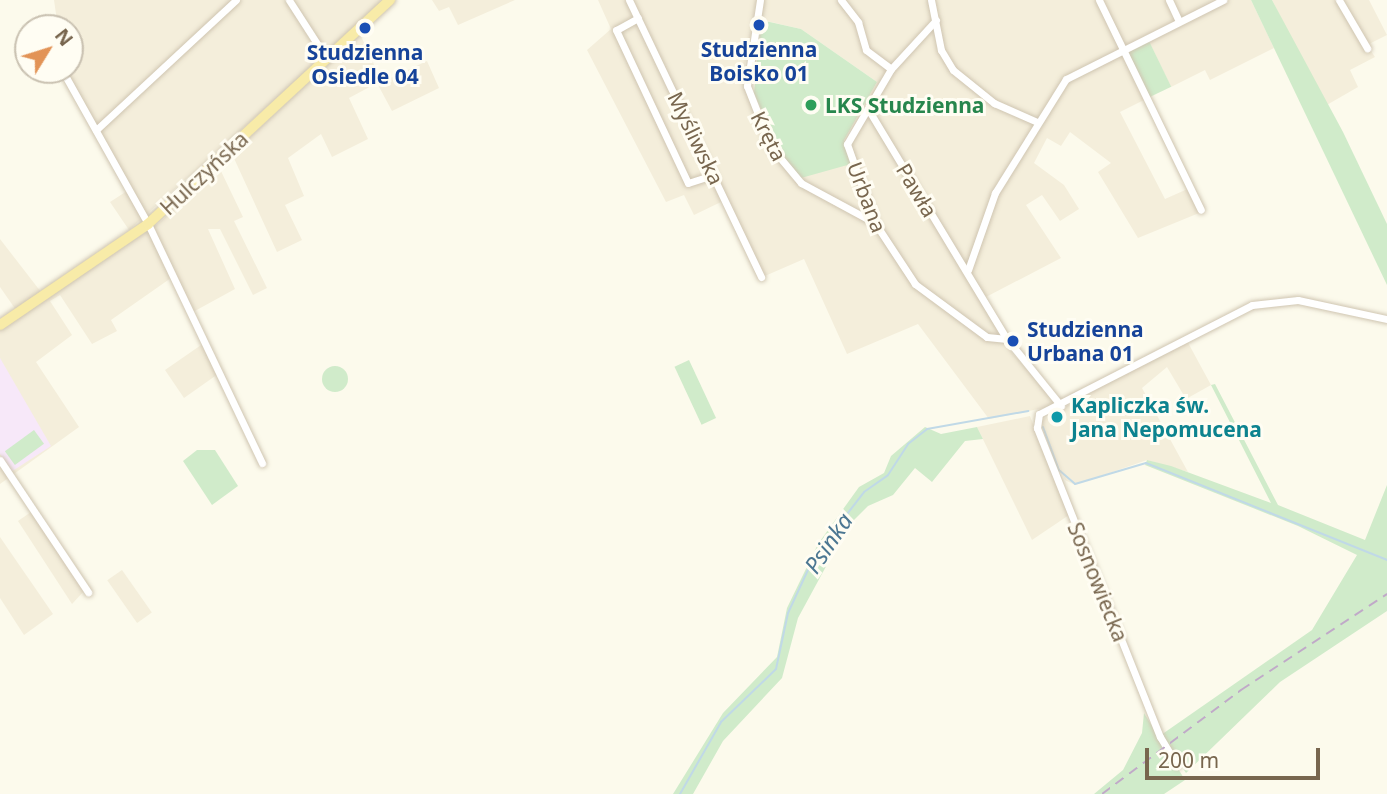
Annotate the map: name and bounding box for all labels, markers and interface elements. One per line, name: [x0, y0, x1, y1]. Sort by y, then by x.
north arrow: [14, 14, 84, 84]
marker: Studzienna Boisko 01: [751, 17, 767, 33]
marker: Studzienna Osiedle 04: [357, 20, 373, 36]
text: N: [49, 23, 79, 51]
place label: Studzienna Boisko 01: [701, 36, 817, 86]
place label: Studzienna Osiedle 04: [307, 39, 423, 89]
street label: Myśliwska: [663, 87, 729, 189]
place label: LKS Studzienna: [825, 92, 984, 118]
marker: LKS Studzienna: [803, 97, 819, 113]
street label: Kręta: [746, 107, 792, 165]
street label: Hulczyńska: [155, 126, 253, 220]
street label: Urbana: [842, 158, 892, 236]
street label: Pawła: [891, 159, 943, 221]
place label: Studzienna Urbana 01: [1027, 316, 1144, 366]
marker: Studzienna Urbana 01: [1005, 333, 1021, 349]
place label: Kapliczka św. Jana Nepomucena: [1071, 392, 1262, 442]
marker: Kapliczka św. Jana Nepomucena: [1049, 409, 1065, 425]
water label: Psinka: [798, 508, 858, 578]
street label: Sosnowiecka: [1063, 519, 1133, 645]
scale bar: [1149, 734, 1324, 778]
text: 200 m: [1158, 746, 1219, 774]

